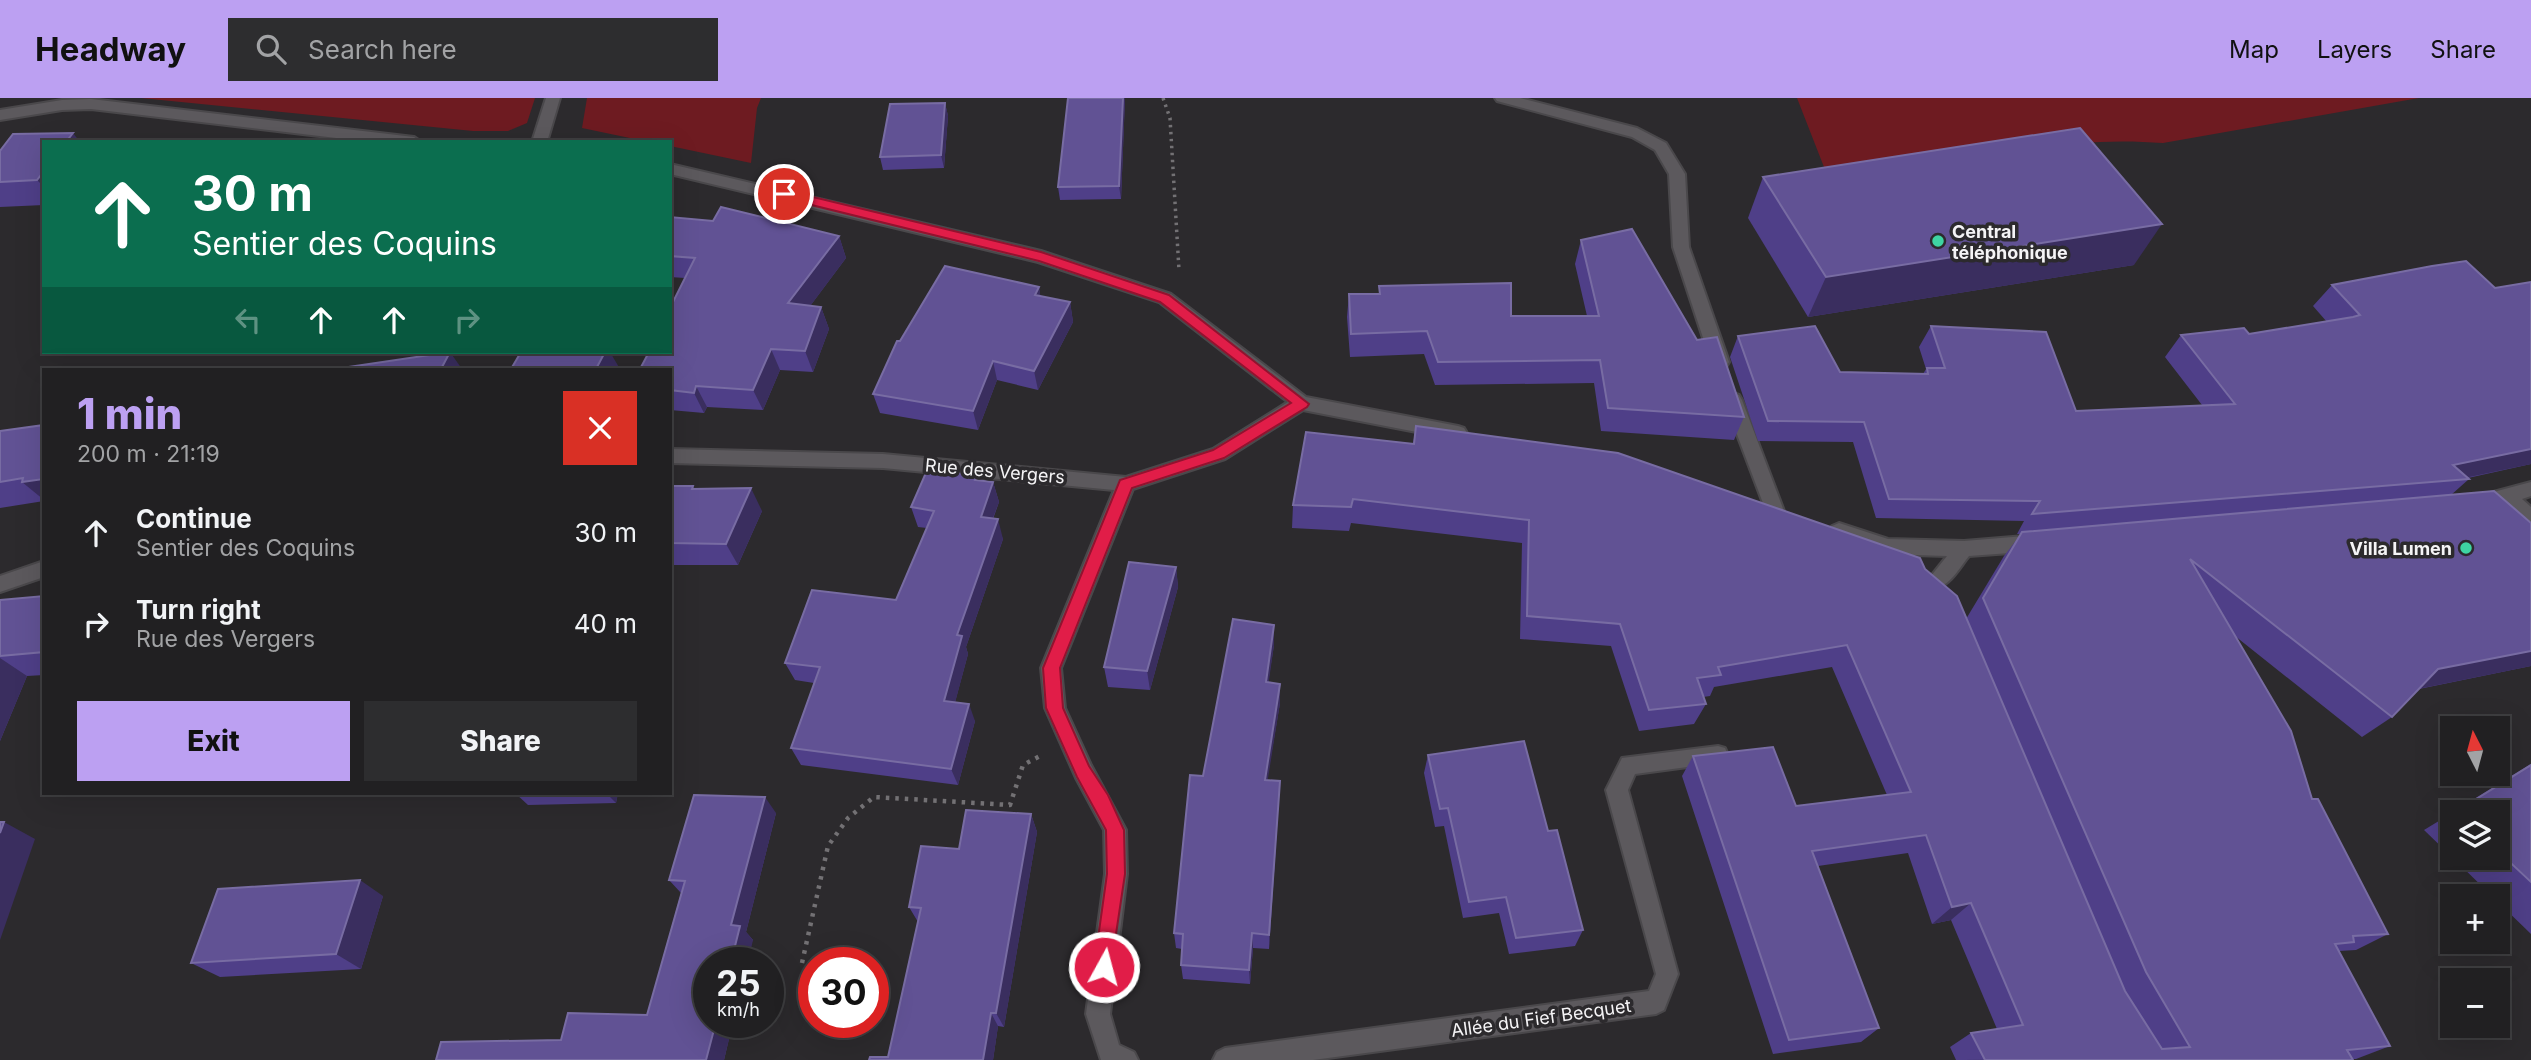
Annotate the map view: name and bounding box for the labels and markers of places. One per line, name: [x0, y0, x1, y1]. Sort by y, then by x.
pin: [754, 164, 814, 224]
place label: Central téléphonique: [1952, 221, 2068, 263]
marker: Central téléphonique: [1930, 233, 1946, 249]
place label: Villa Lumen: [2349, 538, 2452, 559]
marker: Villa Lumen: [2458, 540, 2474, 556]

